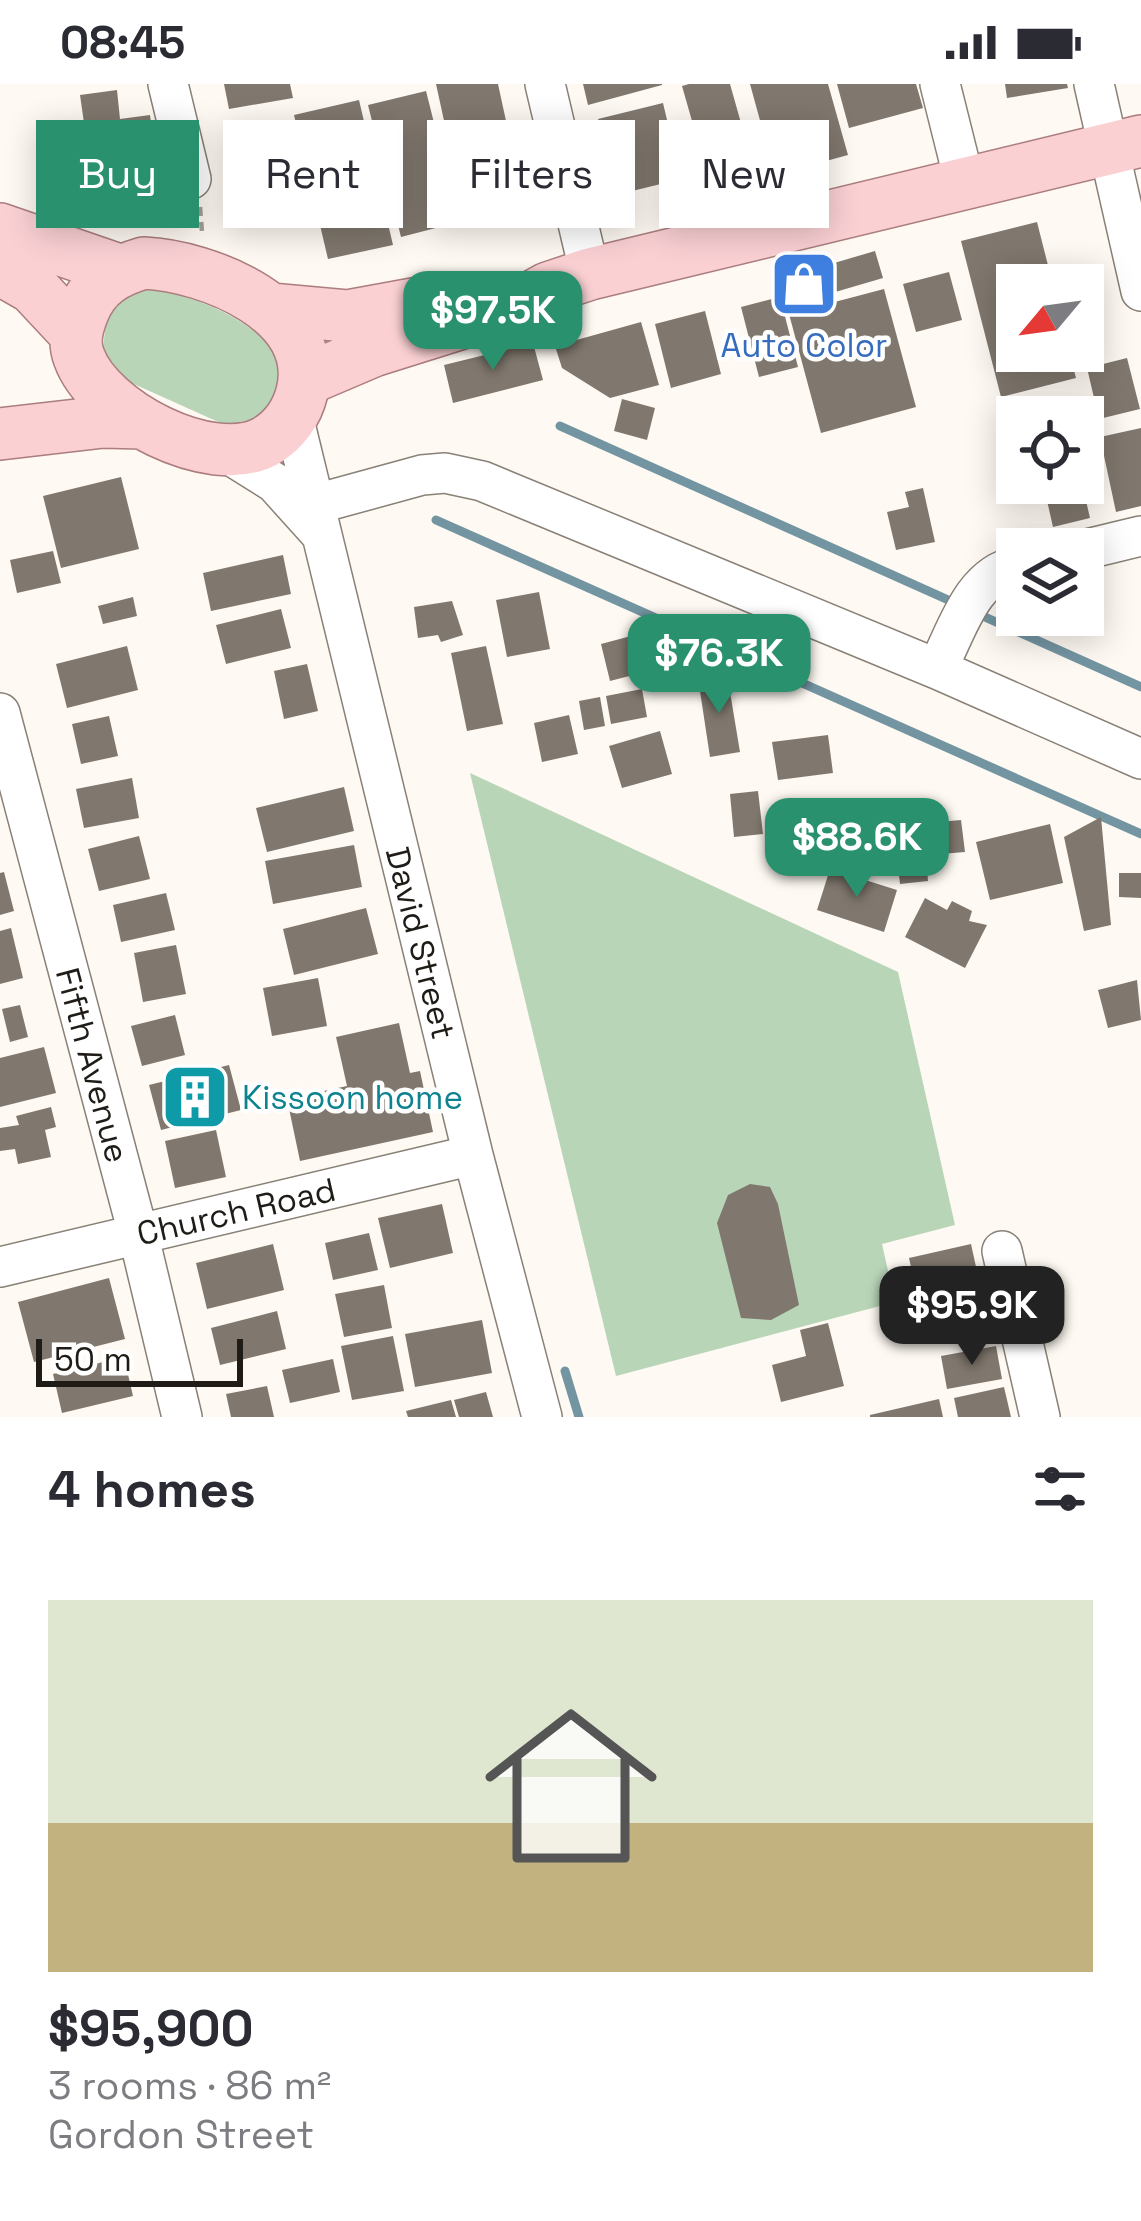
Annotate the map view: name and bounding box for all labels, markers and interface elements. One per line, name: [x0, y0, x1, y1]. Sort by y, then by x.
text: 08:45: [60, 14, 185, 71]
chip: Buy: [36, 120, 199, 228]
chip: Rent: [223, 120, 403, 228]
chip: Filters: [427, 120, 635, 228]
chip: New: [659, 120, 829, 228]
shop icon: Auto Color: [769, 249, 839, 319]
north arrow: [996, 264, 1104, 372]
map controls: [996, 264, 1104, 636]
pin: $97.5K: [395, 271, 591, 373]
text: $97.5K: [430, 285, 556, 334]
place label: Auto Color: [721, 325, 887, 367]
button: locate: [996, 396, 1104, 504]
button: layers: [996, 528, 1104, 636]
pin: $76.3K: [621, 614, 817, 716]
text: $76.3K: [655, 628, 783, 677]
pin: $88.6K: [759, 798, 955, 900]
text: $88.6K: [792, 812, 922, 861]
street label: David Street: [376, 843, 464, 1044]
street label: Fifth Avenue: [46, 963, 138, 1167]
building icon: Kissoon home: [160, 1062, 230, 1132]
place label: Kissoon home: [242, 1077, 463, 1119]
street label: Church Road: [133, 1169, 340, 1255]
pin: $95.9K: [874, 1266, 1070, 1368]
text: $95.9K: [906, 1280, 1038, 1329]
scale bar: [36, 1333, 243, 1386]
text: 50 m: [54, 1339, 132, 1381]
icon: filters: [1027, 1456, 1093, 1522]
text: 4 homes: [48, 1457, 256, 1522]
icon: home: [463, 1678, 679, 1894]
text: $95,900: [48, 1996, 254, 2061]
text: 3 rooms · 86 m²: [48, 2061, 331, 2110]
text: Gordon Street: [48, 2110, 314, 2159]

